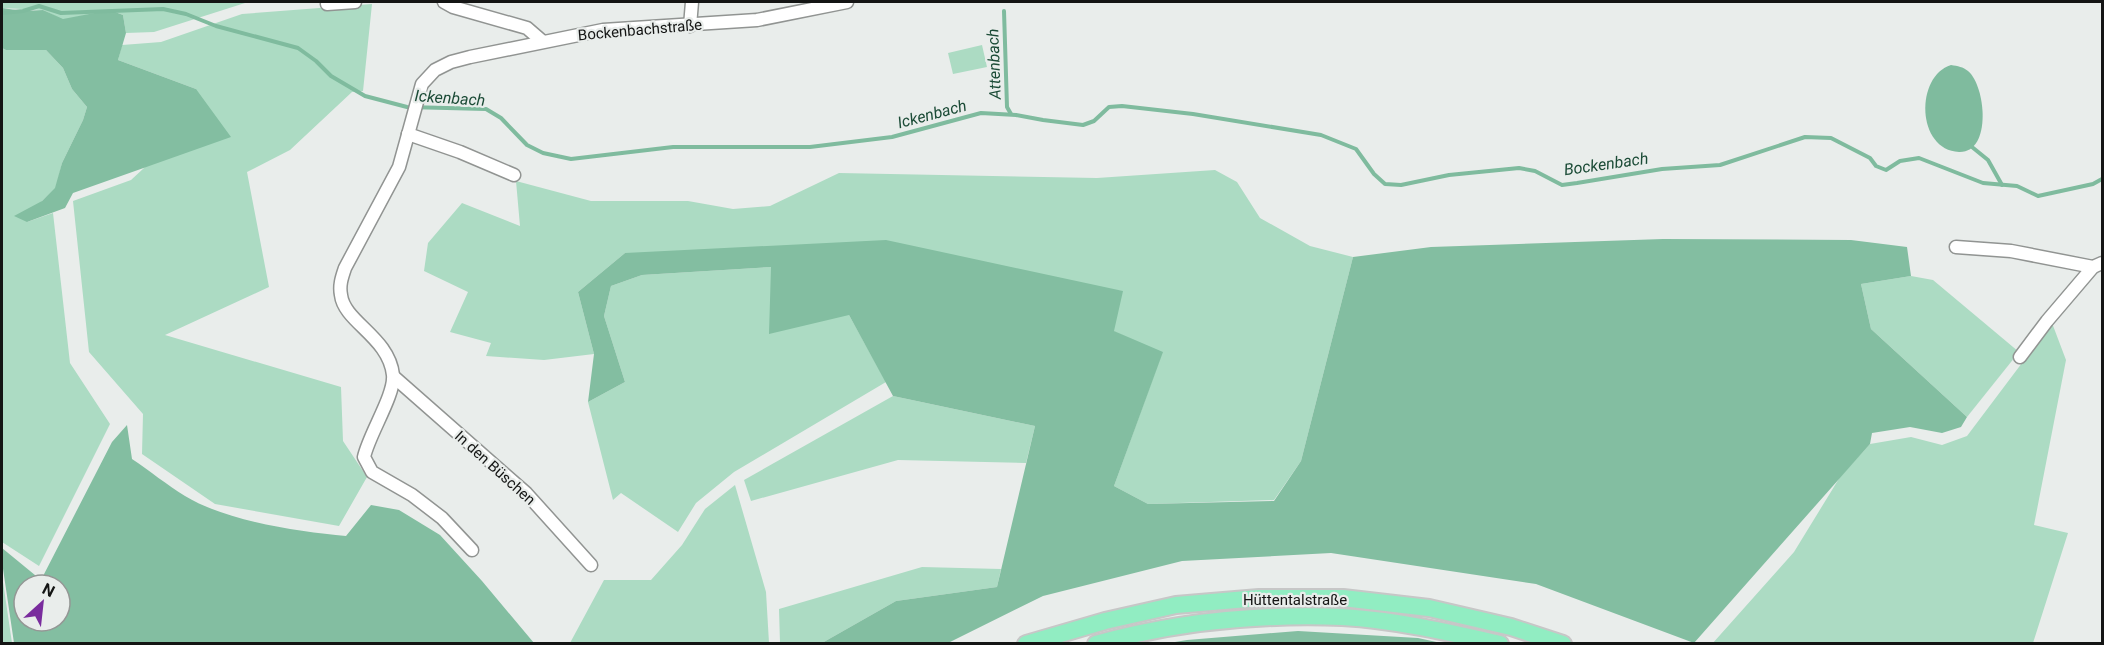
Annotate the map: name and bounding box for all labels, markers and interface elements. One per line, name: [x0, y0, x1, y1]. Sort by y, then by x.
street label: Bockenbachstraße: [577, 16, 703, 44]
water label: Attenbach: [983, 28, 1005, 101]
water label: Ickenbach: [414, 86, 486, 110]
water label: Ickenbach: [895, 96, 969, 132]
water label: Bockenbach: [1563, 149, 1649, 179]
street label: In den Büschen: [451, 427, 539, 509]
north arrow: [12, 573, 72, 633]
text: N: [39, 579, 58, 601]
street label: Hüttentalstraße: [1243, 591, 1347, 609]

